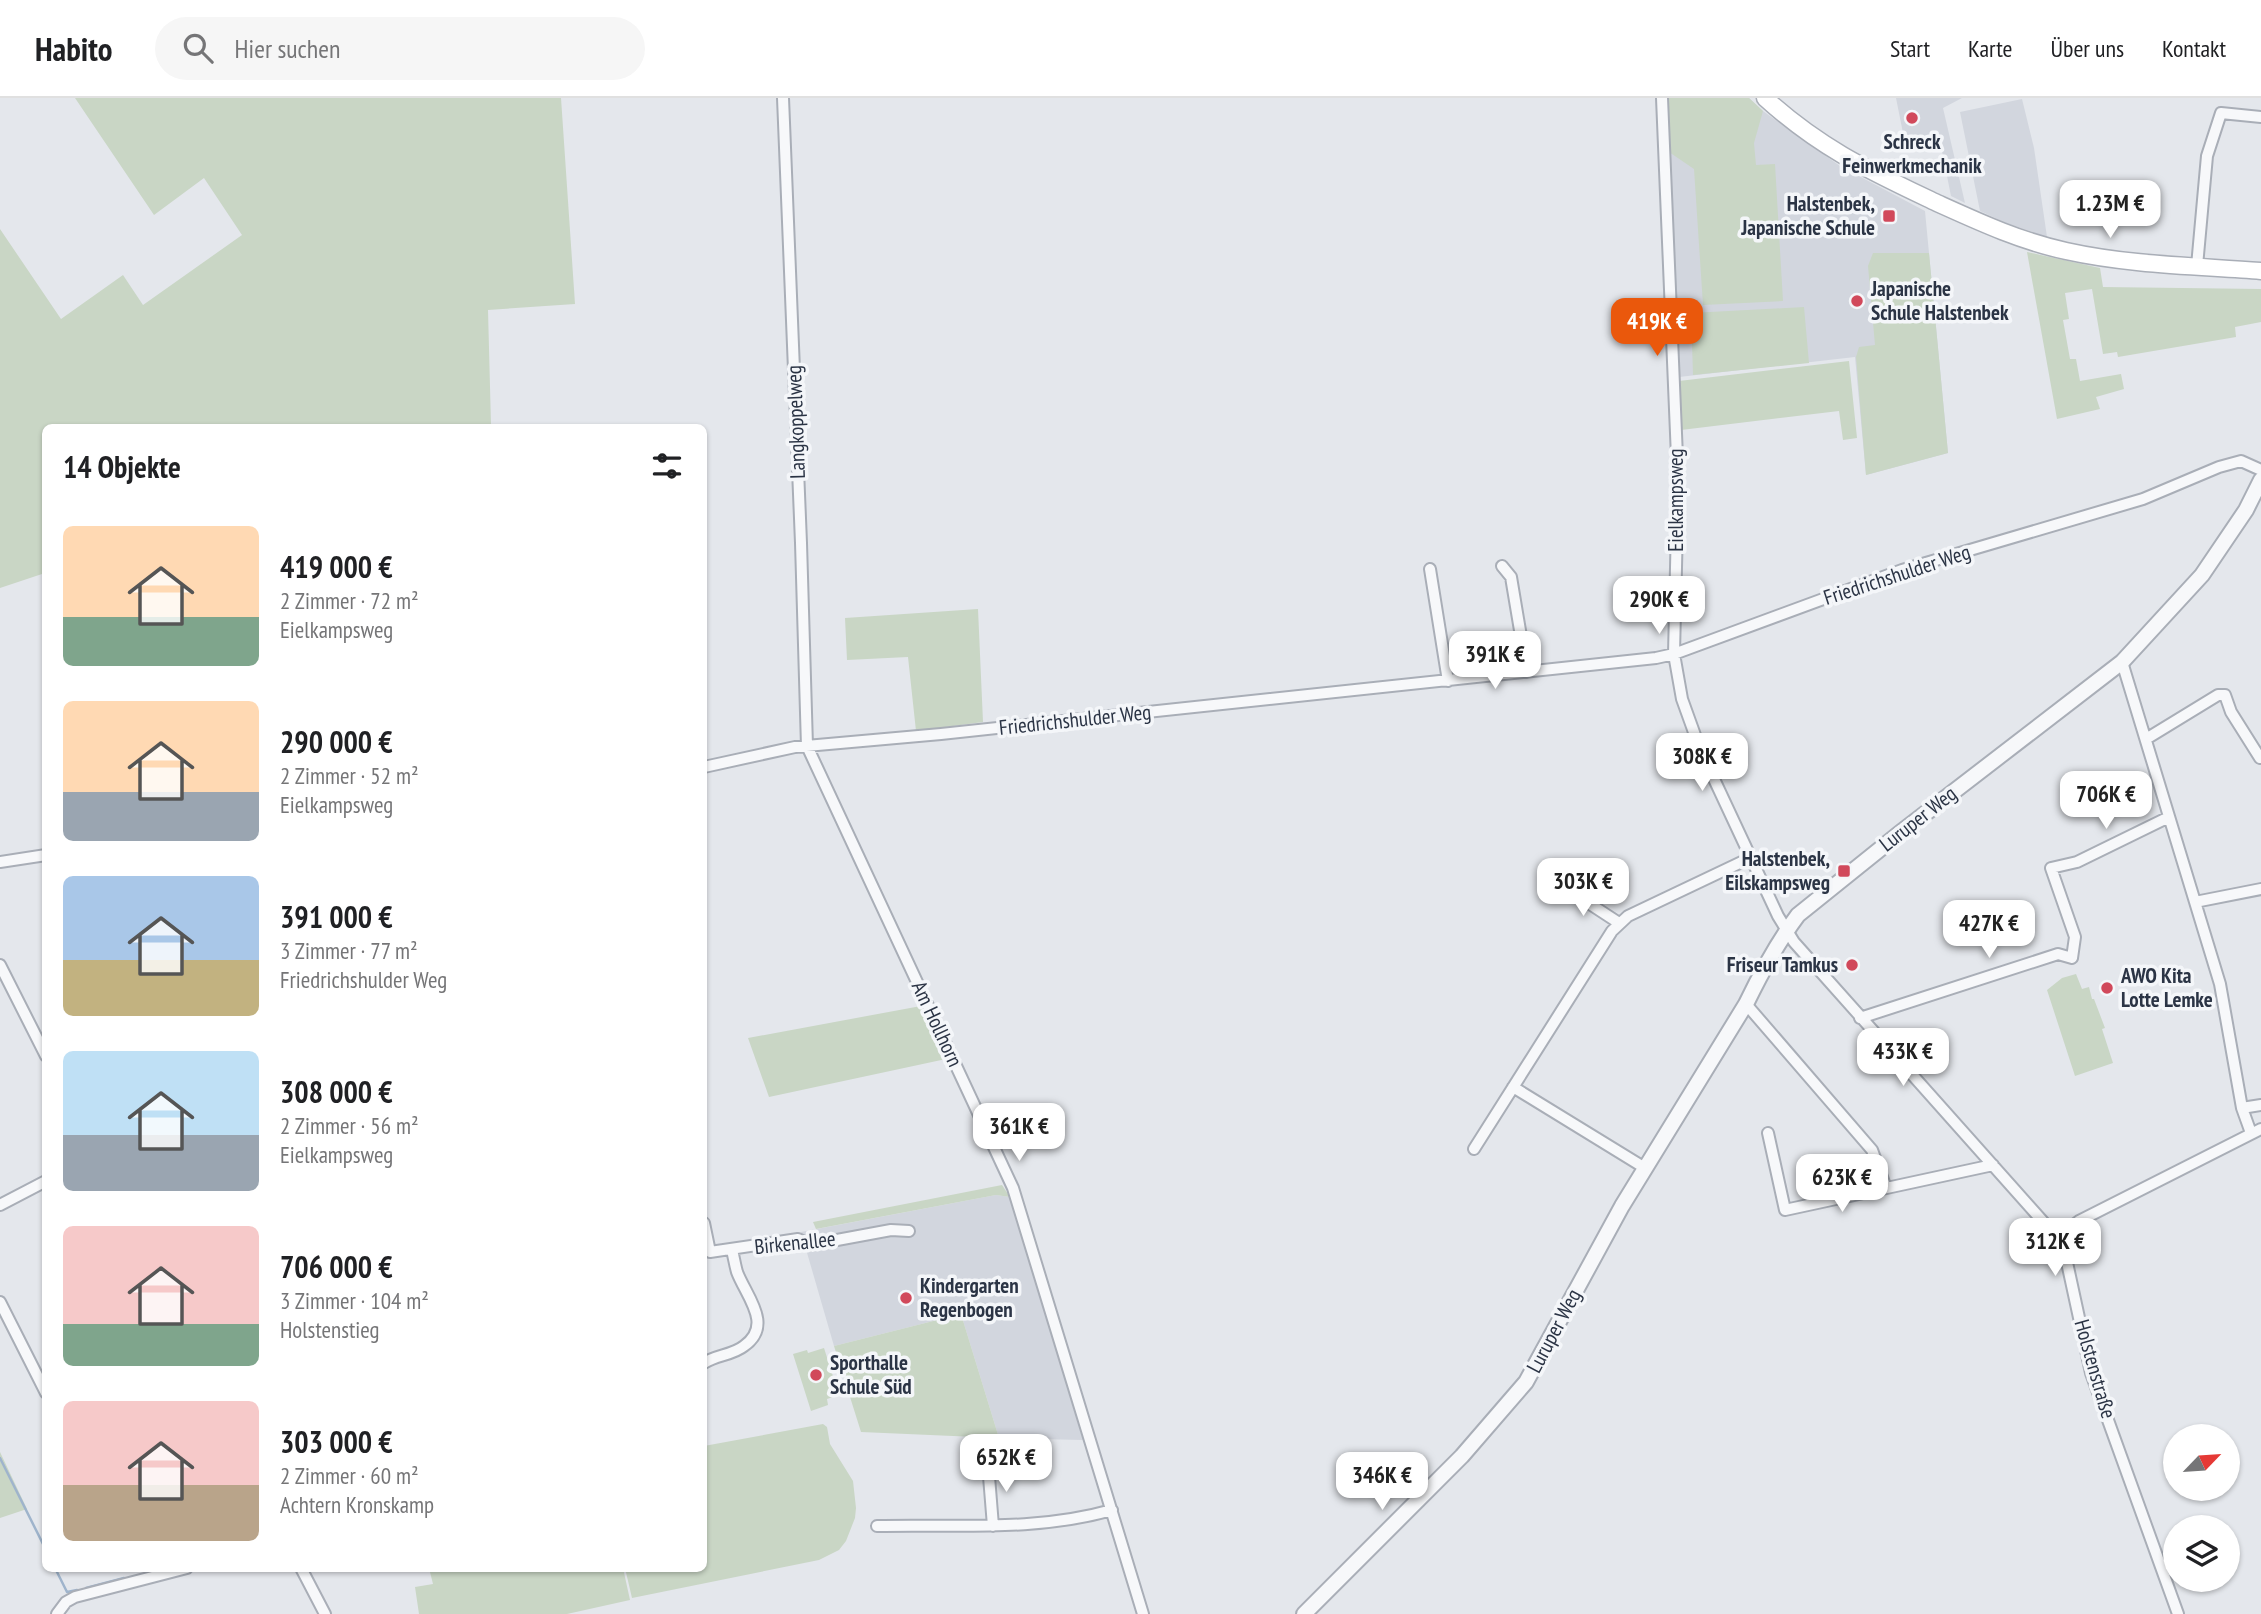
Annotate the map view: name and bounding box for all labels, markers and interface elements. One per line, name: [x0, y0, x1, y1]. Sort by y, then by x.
search box: [155, 17, 645, 80]
text: Habito: [35, 27, 113, 70]
icon: search: [179, 29, 217, 67]
text: Hier suchen: [235, 32, 340, 65]
text: Start: [1890, 33, 1930, 64]
text: Karte: [1968, 33, 2013, 64]
text: Über uns: [2051, 33, 2124, 64]
text: Kontakt: [2162, 33, 2226, 64]
marker: Schreck Feinwerkmechanik: [1904, 110, 1920, 126]
place label: Schreck Feinwerkmechanik: [1842, 128, 1982, 179]
pin: 1.23M €: [2045, 180, 2175, 240]
text: 1.23M €: [2076, 188, 2144, 217]
place label: Halstenbek, Japanische Schule: [1740, 190, 1875, 241]
marker: Halstenbek, Japanische Schule: [1881, 208, 1897, 224]
place label: Japanische Schule Halstenbek: [1870, 275, 2009, 326]
marker: Japanische Schule Halstenbek: [1849, 293, 1865, 309]
pin: 419K €: [1600, 299, 1714, 358]
text: 419K €: [1627, 306, 1687, 335]
street label: Langkoppelweg: [780, 365, 811, 479]
text: 14 Objekte: [63, 447, 181, 486]
icon: filters: [648, 447, 686, 485]
street label: Eielkampsweg: [1662, 448, 1689, 552]
street label: Friedrichshulder Weg: [1820, 538, 1974, 611]
text: 419 000 €: [280, 547, 393, 586]
icon: home: [119, 554, 203, 638]
pin: 290K €: [1602, 576, 1716, 636]
text: 290K €: [1629, 584, 1689, 613]
text: 2 Zimmer · 72 m²: [280, 586, 418, 615]
text: Eielkampsweg: [280, 615, 393, 644]
pin: 391K €: [1438, 632, 1552, 691]
text: 391K €: [1465, 639, 1525, 668]
street label: Friedrichshulder Weg: [998, 698, 1152, 741]
text: 290 000 €: [280, 722, 393, 761]
icon: home: [119, 729, 203, 813]
pin: 308K €: [1645, 734, 1759, 793]
text: 308K €: [1672, 741, 1732, 770]
text: 2 Zimmer · 52 m²: [280, 761, 418, 790]
pin: 706K €: [2049, 772, 2163, 831]
text: 706K €: [2076, 779, 2136, 808]
street label: Luruper Weg: [1874, 780, 1962, 857]
text: Eielkampsweg: [280, 790, 393, 819]
place label: Halstenbek, Eilskampsweg: [1725, 845, 1830, 896]
pin: 303K €: [1526, 858, 1640, 918]
marker: Halstenbek, Eilskampsweg: [1836, 863, 1852, 879]
text: 303K €: [1553, 866, 1613, 895]
text: 391 000 €: [280, 897, 393, 936]
pin: 427K €: [1932, 900, 2046, 960]
icon: home: [119, 904, 203, 988]
text: 427K €: [1959, 908, 2019, 937]
text: 3 Zimmer · 77 m²: [280, 936, 418, 965]
place label: Friseur Tamkus: [1727, 951, 1838, 978]
marker: Friseur Tamkus: [1844, 957, 1860, 973]
place label: AWO Kita Lotte Lemke: [2120, 962, 2213, 1013]
text: Friedrichshulder Weg: [280, 965, 447, 994]
street label: Am Hollhorn: [906, 977, 969, 1071]
marker: AWO Kita Lotte Lemke: [2099, 980, 2115, 996]
pin: 433K €: [1846, 1028, 1960, 1088]
text: 433K €: [1873, 1036, 1933, 1065]
text: 308 000 €: [280, 1072, 393, 1111]
icon: home: [119, 1079, 203, 1163]
pin: 361K €: [962, 1104, 1076, 1163]
text: 2 Zimmer · 56 m²: [280, 1111, 418, 1140]
text: 361K €: [989, 1111, 1049, 1140]
text: Eielkampsweg: [280, 1140, 393, 1169]
pin: 623K €: [1785, 1154, 1899, 1214]
text: 623K €: [1812, 1162, 1872, 1191]
pin: 312K €: [1998, 1218, 2112, 1278]
street label: Birkenallee: [753, 1225, 837, 1260]
text: 312K €: [2025, 1226, 2085, 1255]
text: 706 000 €: [280, 1247, 393, 1286]
icon: home: [119, 1254, 203, 1338]
place label: Kindergarten Regenbogen: [920, 1272, 1019, 1323]
street label: Luruper Weg: [1520, 1284, 1587, 1377]
text: 3 Zimmer · 104 m²: [280, 1286, 429, 1315]
marker: Kindergarten Regenbogen: [898, 1290, 914, 1306]
text: Holstenstieg: [280, 1315, 379, 1344]
street label: Holstenstraße: [2068, 1316, 2122, 1421]
place label: Sporthalle Schule Süd: [830, 1349, 912, 1400]
marker: Sporthalle Schule Süd: [808, 1367, 824, 1383]
text: 303 000 €: [280, 1422, 393, 1461]
north arrow: [2163, 1424, 2240, 1502]
map controls: [2163, 1424, 2240, 1592]
icon: home: [119, 1429, 203, 1513]
pin: 652K €: [949, 1434, 1063, 1494]
text: 652K €: [976, 1442, 1036, 1471]
pin: 346K €: [1325, 1452, 1439, 1512]
text: 346K €: [1352, 1460, 1412, 1489]
text: 2 Zimmer · 60 m²: [280, 1461, 418, 1490]
text: Achtern Kronskamp: [280, 1490, 434, 1519]
button: layers: [2163, 1515, 2240, 1592]

